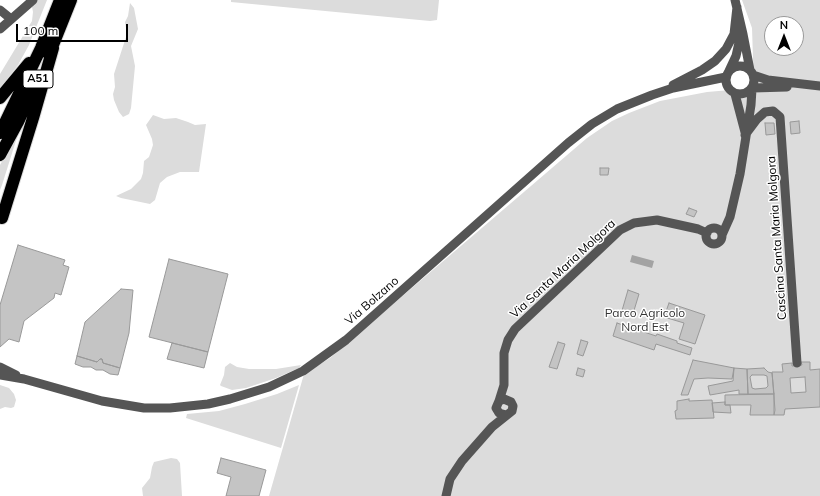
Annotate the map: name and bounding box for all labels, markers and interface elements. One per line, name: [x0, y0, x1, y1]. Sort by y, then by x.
scale bar: [18, 16, 130, 42]
north arrow: [764, 16, 804, 56]
text: N: [780, 18, 788, 32]
text: 100 m: [23, 23, 58, 38]
road number: A51: [23, 70, 53, 88]
street label: Cascina Santa Maria Molgora: [764, 156, 790, 320]
street label: Via Santa Maria Molgora: [507, 217, 619, 321]
street label: Via Bolzano: [342, 274, 402, 328]
park label: Parco Agricolo Nord Est: [605, 306, 685, 334]

